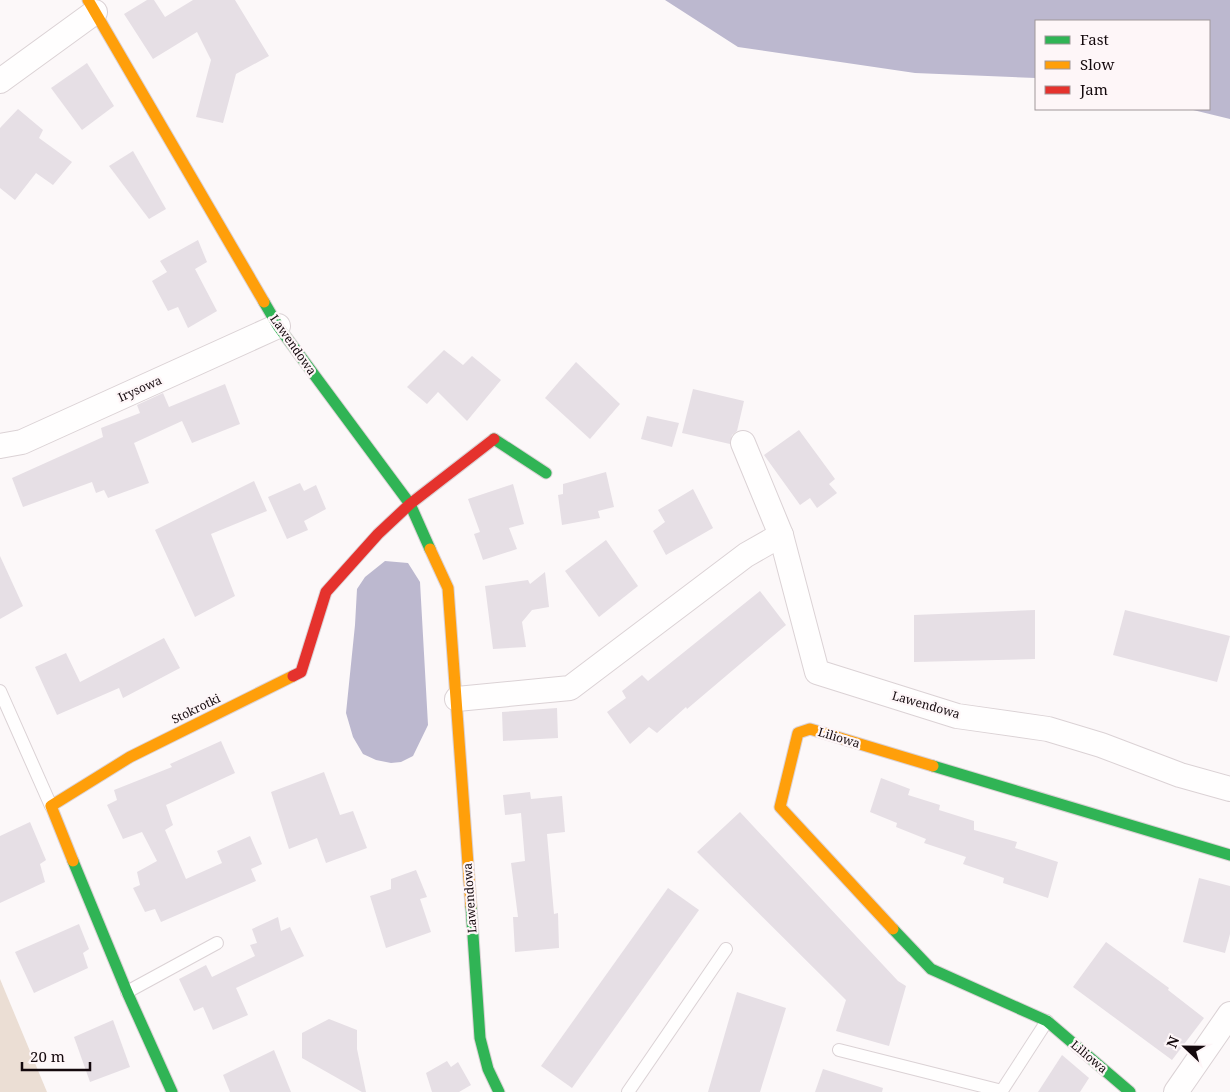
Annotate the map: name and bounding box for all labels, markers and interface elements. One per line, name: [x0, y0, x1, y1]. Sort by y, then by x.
legend: [1035, 20, 1210, 110]
text: Fast: [1080, 29, 1109, 49]
text: Slow: [1080, 54, 1114, 74]
text: Jam: [1079, 79, 1108, 99]
street label: Lawendowa: [266, 311, 321, 379]
street label: Irysowa: [115, 371, 165, 406]
street label: Lawendowa: [890, 687, 962, 722]
street label: Stokrotki: [169, 689, 223, 728]
street label: Liliowa: [816, 723, 862, 752]
street label: Lawendowa: [459, 862, 480, 934]
north arrow: [1160, 1022, 1210, 1072]
text: N: [1162, 1033, 1183, 1051]
street label: Liliowa: [1067, 1036, 1111, 1077]
scale bar: [22, 1040, 90, 1072]
text: 20 m: [30, 1046, 65, 1066]

